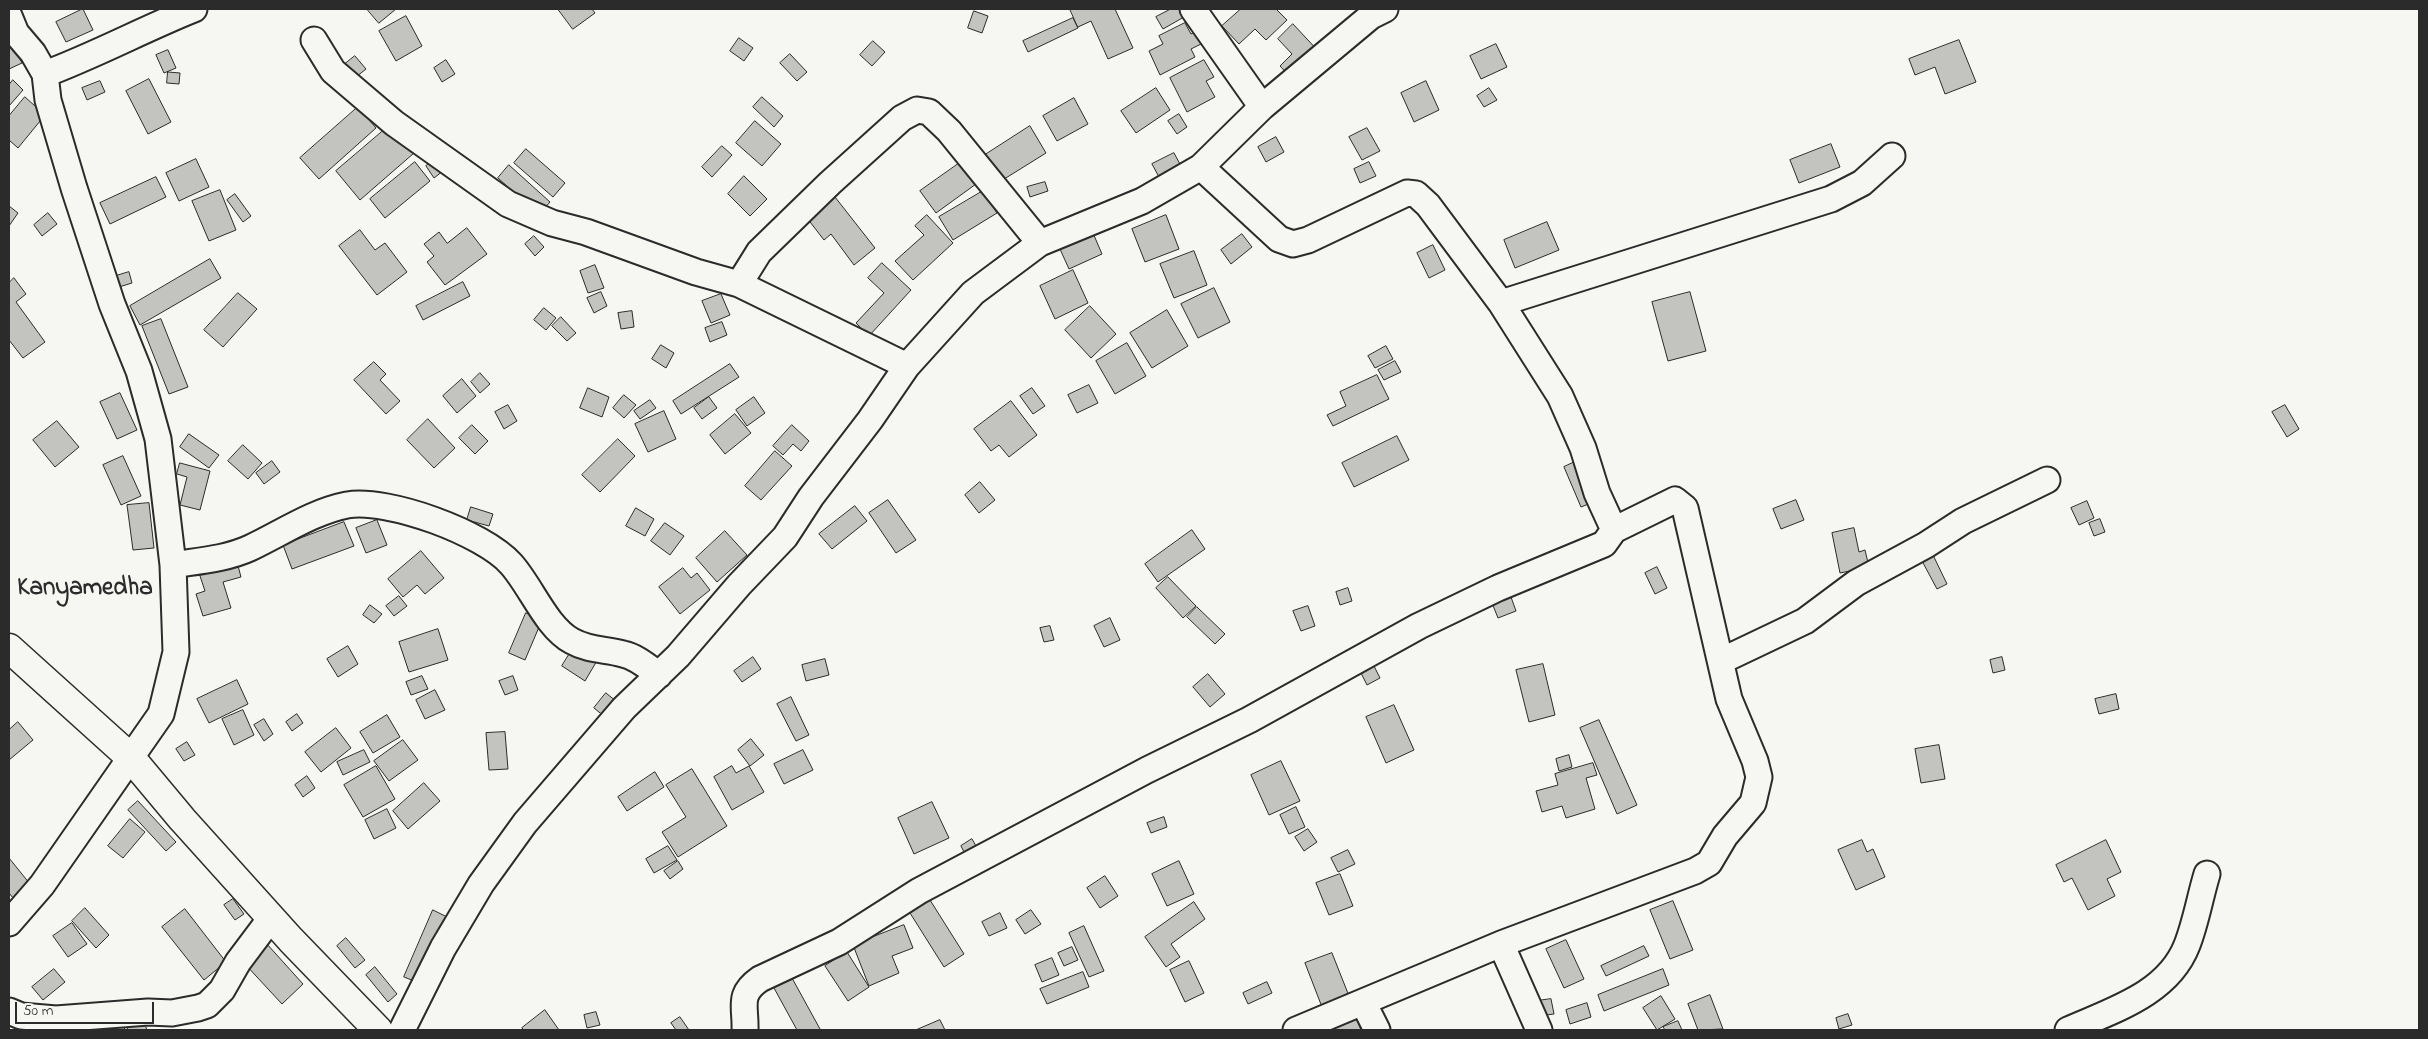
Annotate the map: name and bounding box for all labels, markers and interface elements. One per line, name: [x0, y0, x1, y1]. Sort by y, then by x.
district label: Kanyamedha: [17, 575, 153, 605]
scale bar: [18, 992, 156, 1024]
text: 50 m: [23, 1000, 53, 1022]

